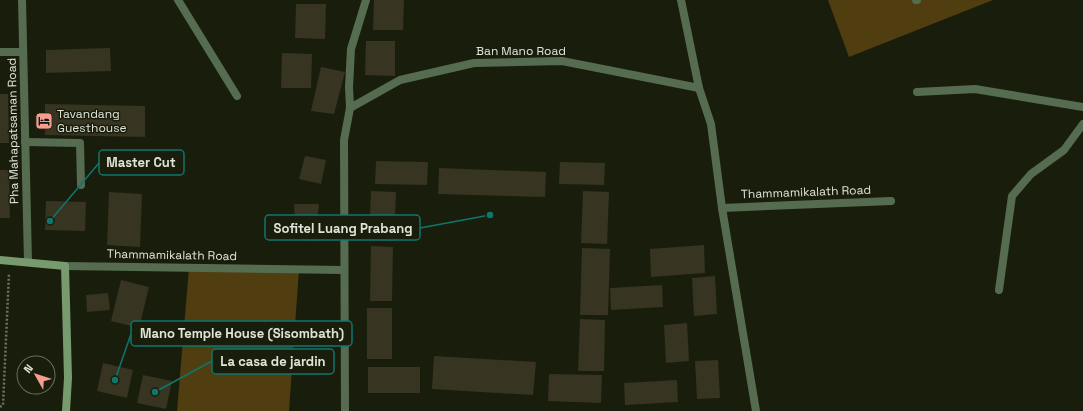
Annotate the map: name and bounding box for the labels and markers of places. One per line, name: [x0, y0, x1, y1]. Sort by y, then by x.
place label: Tavandang Guesthouse: [57, 106, 127, 136]
hotel icon: Tavandang Guesthouse: [34, 111, 54, 131]
callout: Master Cut: [99, 150, 184, 175]
callout: Sofitel Luang Prabang: [265, 215, 420, 240]
callout: Mano Temple House (Sisombath): [131, 321, 352, 346]
callout: La casa de jardin: [212, 349, 334, 374]

